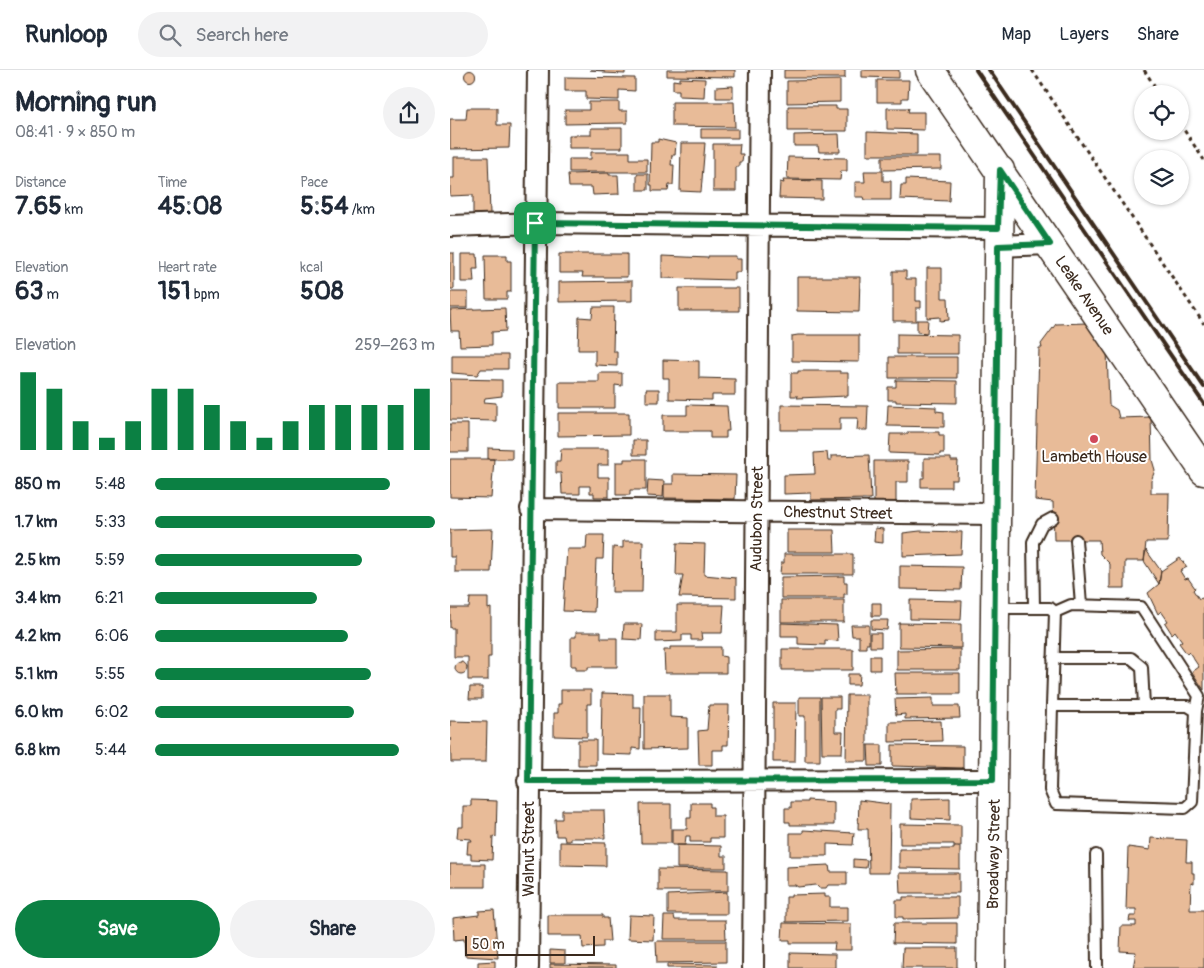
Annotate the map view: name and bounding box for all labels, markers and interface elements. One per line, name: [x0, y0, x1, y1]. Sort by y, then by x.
search box: [138, 12, 488, 57]
text: Runloop: [25, 20, 108, 49]
icon: search: [156, 21, 184, 49]
text: Search here: [196, 23, 288, 47]
text: Map: [1002, 23, 1031, 46]
text: Layers: [1059, 23, 1109, 46]
text: Share: [1137, 23, 1179, 46]
text: Morning run: [15, 85, 157, 120]
map controls: [1134, 85, 1189, 205]
button: locate: [1134, 85, 1189, 140]
button: share: [383, 87, 435, 139]
text: 08:41 · 9 × 850 m: [15, 122, 135, 142]
button: layers: [1134, 150, 1189, 205]
text: Distance: [15, 174, 66, 191]
text: Time: [158, 174, 187, 191]
text: Pace: [300, 174, 328, 191]
text: 7.65: [15, 191, 62, 222]
text: 45:08: [158, 191, 222, 222]
text: 5:54: [300, 191, 349, 222]
text: km: [62, 201, 83, 218]
text: /km: [349, 201, 375, 218]
pin: [514, 202, 556, 244]
icon: arrive: [521, 209, 549, 237]
street label: Leake Avenue: [1050, 252, 1118, 339]
text: Elevation: [15, 259, 68, 276]
text: Heart rate: [158, 259, 217, 276]
text: kcal: [300, 259, 323, 276]
text: 63: [15, 276, 44, 307]
text: 151: [158, 276, 191, 307]
text: 508: [300, 276, 344, 307]
text: m: [44, 286, 59, 303]
text: bpm: [191, 286, 220, 303]
text: Elevation: [15, 335, 76, 355]
text: 259–263 m: [355, 335, 435, 355]
marker: Lambeth House: [1088, 433, 1100, 445]
place label: Lambeth House: [1041, 447, 1147, 467]
street label: Audubon Street: [746, 465, 768, 572]
text: 850 m: [15, 474, 60, 494]
text: 5:48: [95, 474, 125, 494]
street label: Chestnut Street: [783, 502, 893, 524]
text: 1.7 km: [15, 512, 58, 532]
text: 5:33: [95, 512, 126, 532]
text: 2.5 km: [15, 550, 60, 570]
text: 5:59: [95, 550, 125, 570]
text: 3.4 km: [15, 588, 61, 608]
text: 6:21: [95, 588, 124, 608]
text: 4.2 km: [15, 626, 61, 646]
text: 6:06: [95, 626, 129, 646]
text: 5.1 km: [15, 664, 58, 684]
text: 5:55: [95, 664, 125, 684]
text: 6.0 km: [15, 702, 63, 722]
text: 6:02: [95, 702, 128, 722]
text: 6.8 km: [15, 740, 60, 760]
text: 5:44: [95, 740, 127, 760]
street label: Broadway Street: [983, 798, 1005, 909]
street label: Walnut Street: [519, 801, 539, 897]
button: Save: [15, 900, 220, 958]
button: Share: [230, 900, 435, 958]
scale bar: [465, 933, 595, 956]
text: 50 m: [472, 936, 505, 953]

